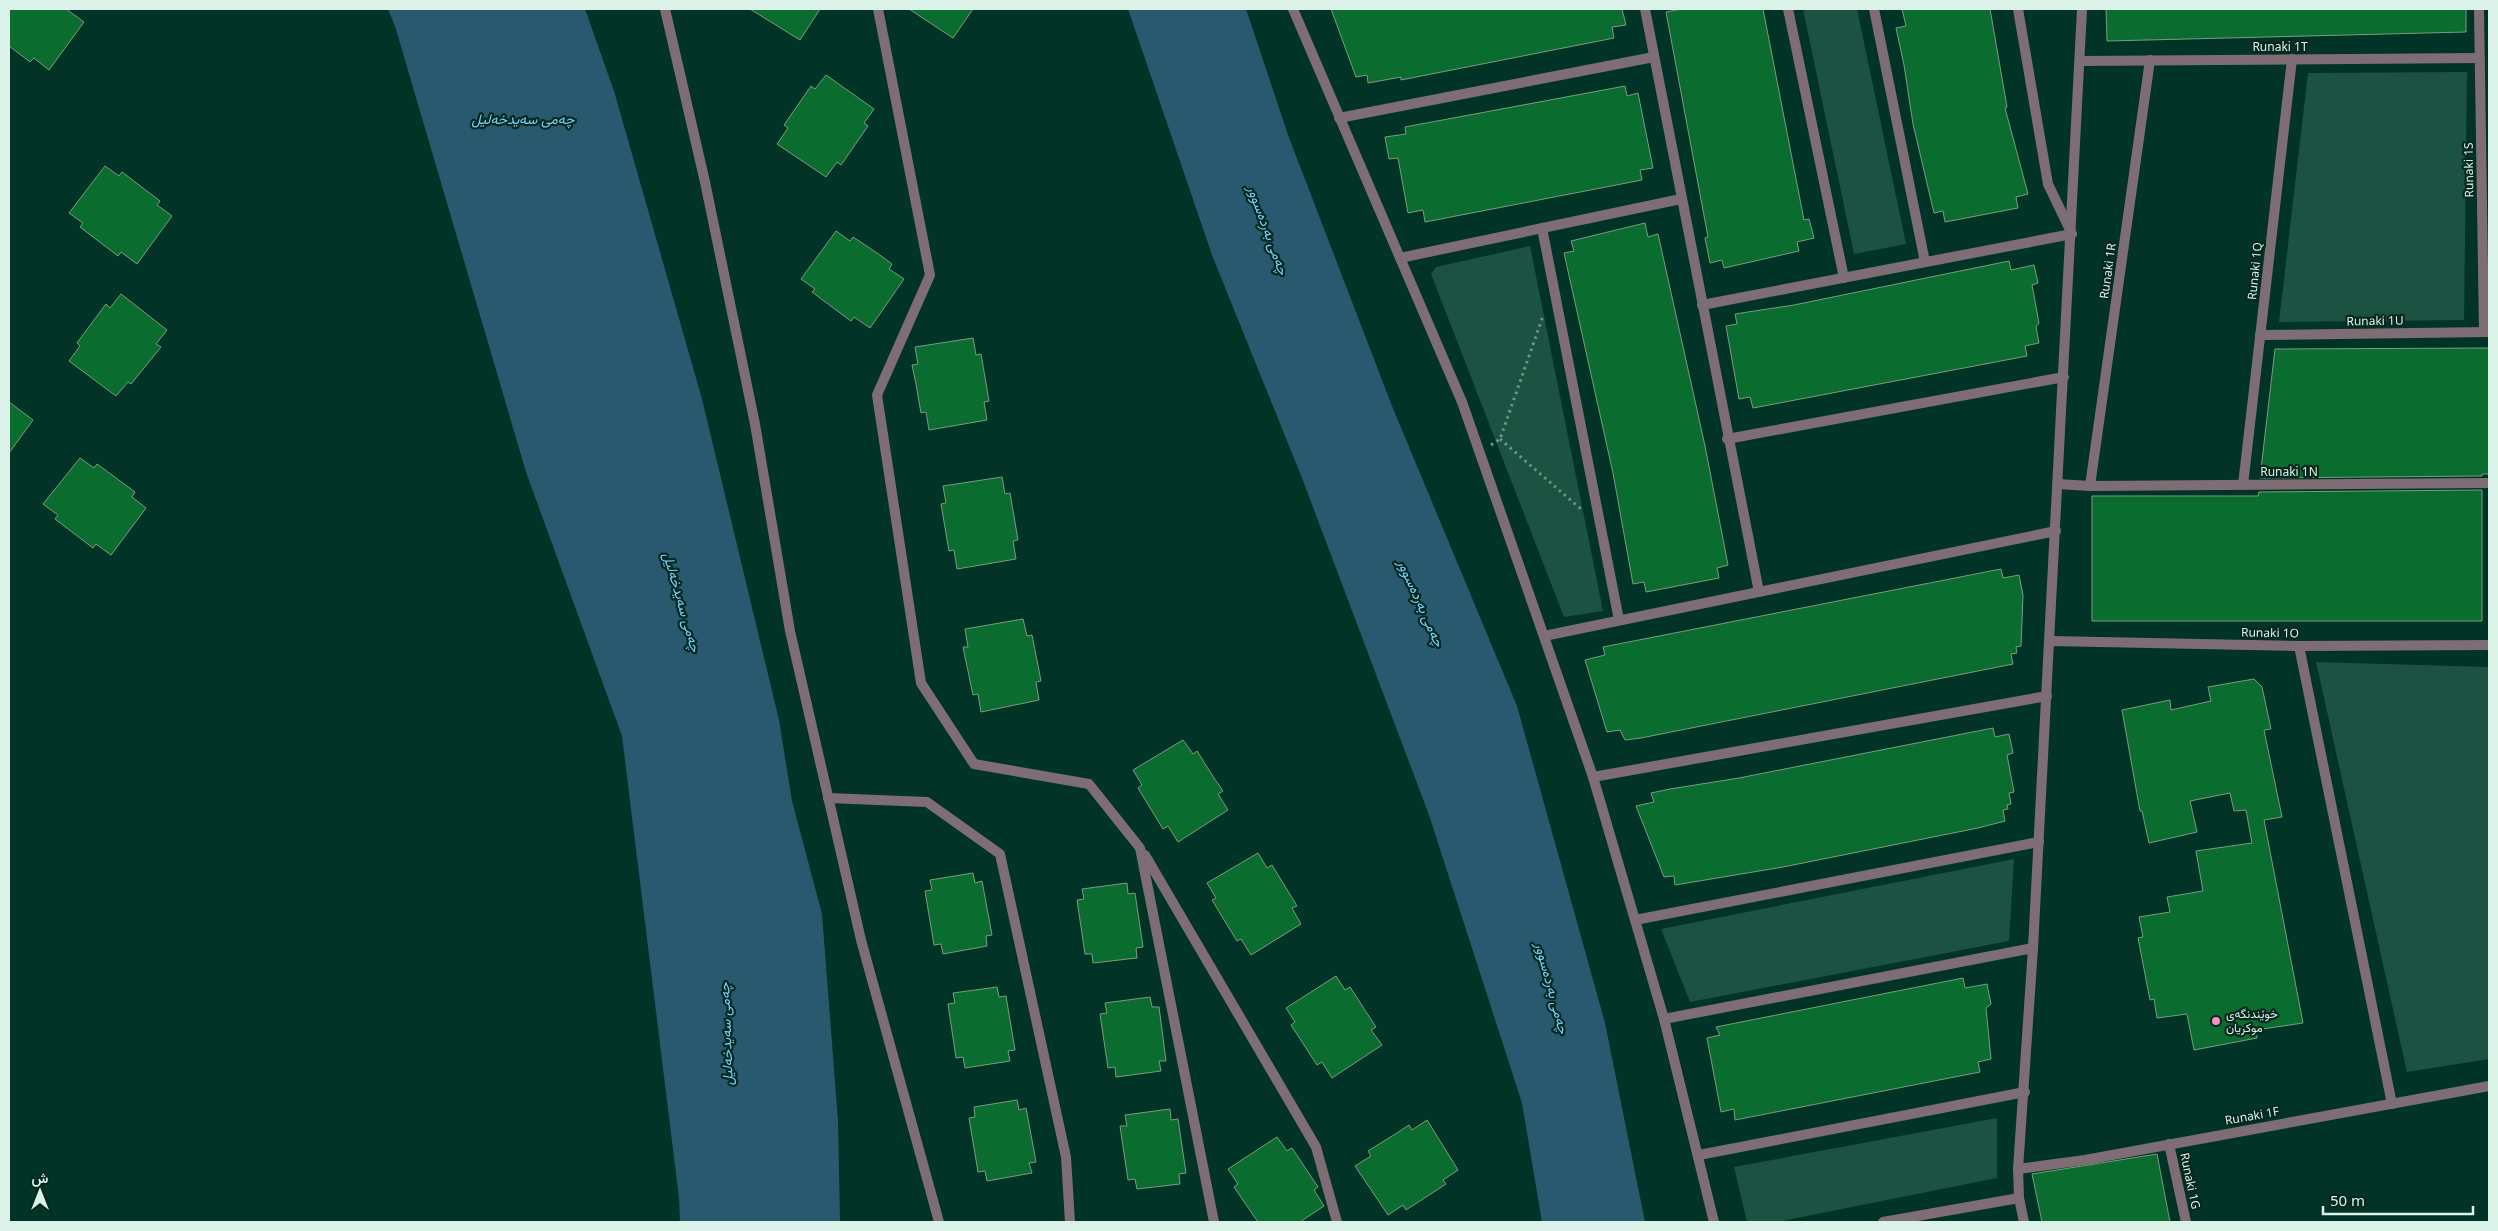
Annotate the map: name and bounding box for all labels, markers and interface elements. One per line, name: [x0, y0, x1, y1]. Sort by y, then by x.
street label: Runaki 1T: [2252, 38, 2308, 55]
water label: چەمی سەیدخەلیل: [472, 109, 575, 129]
street label: Runaki 1S: [2460, 142, 2477, 198]
water label: چەمی بەردەسوور: [1242, 182, 1294, 278]
street label: Runaki 1Q: [2243, 241, 2266, 301]
street label: Runaki 1R: [2095, 242, 2120, 300]
street label: Runaki 1U: [2346, 312, 2404, 329]
street label: Runaki 1N: [2260, 463, 2318, 480]
water label: چەمی سەیدخەلیل: [658, 550, 706, 655]
water label: چەمی بەردەسوور: [1392, 555, 1449, 650]
street label: Runaki 1O: [2241, 623, 2299, 642]
water label: چەمی بەردەسوور: [1530, 939, 1574, 1036]
water label: چەمی سەیدخەلیل: [714, 982, 738, 1086]
place label: خوێندنگەی موکریان: [2226, 1005, 2278, 1036]
marker: خوێندنگەی موکریان: [2210, 1015, 2222, 1027]
street label: Runaki 1F: [2223, 1102, 2280, 1129]
street label: Runaki 1G: [2176, 1151, 2205, 1211]
north arrow: [15, 1166, 65, 1216]
text: ش: [32, 1168, 49, 1187]
scale bar: [2323, 1184, 2473, 1216]
text: 50 m: [2330, 1190, 2365, 1210]

